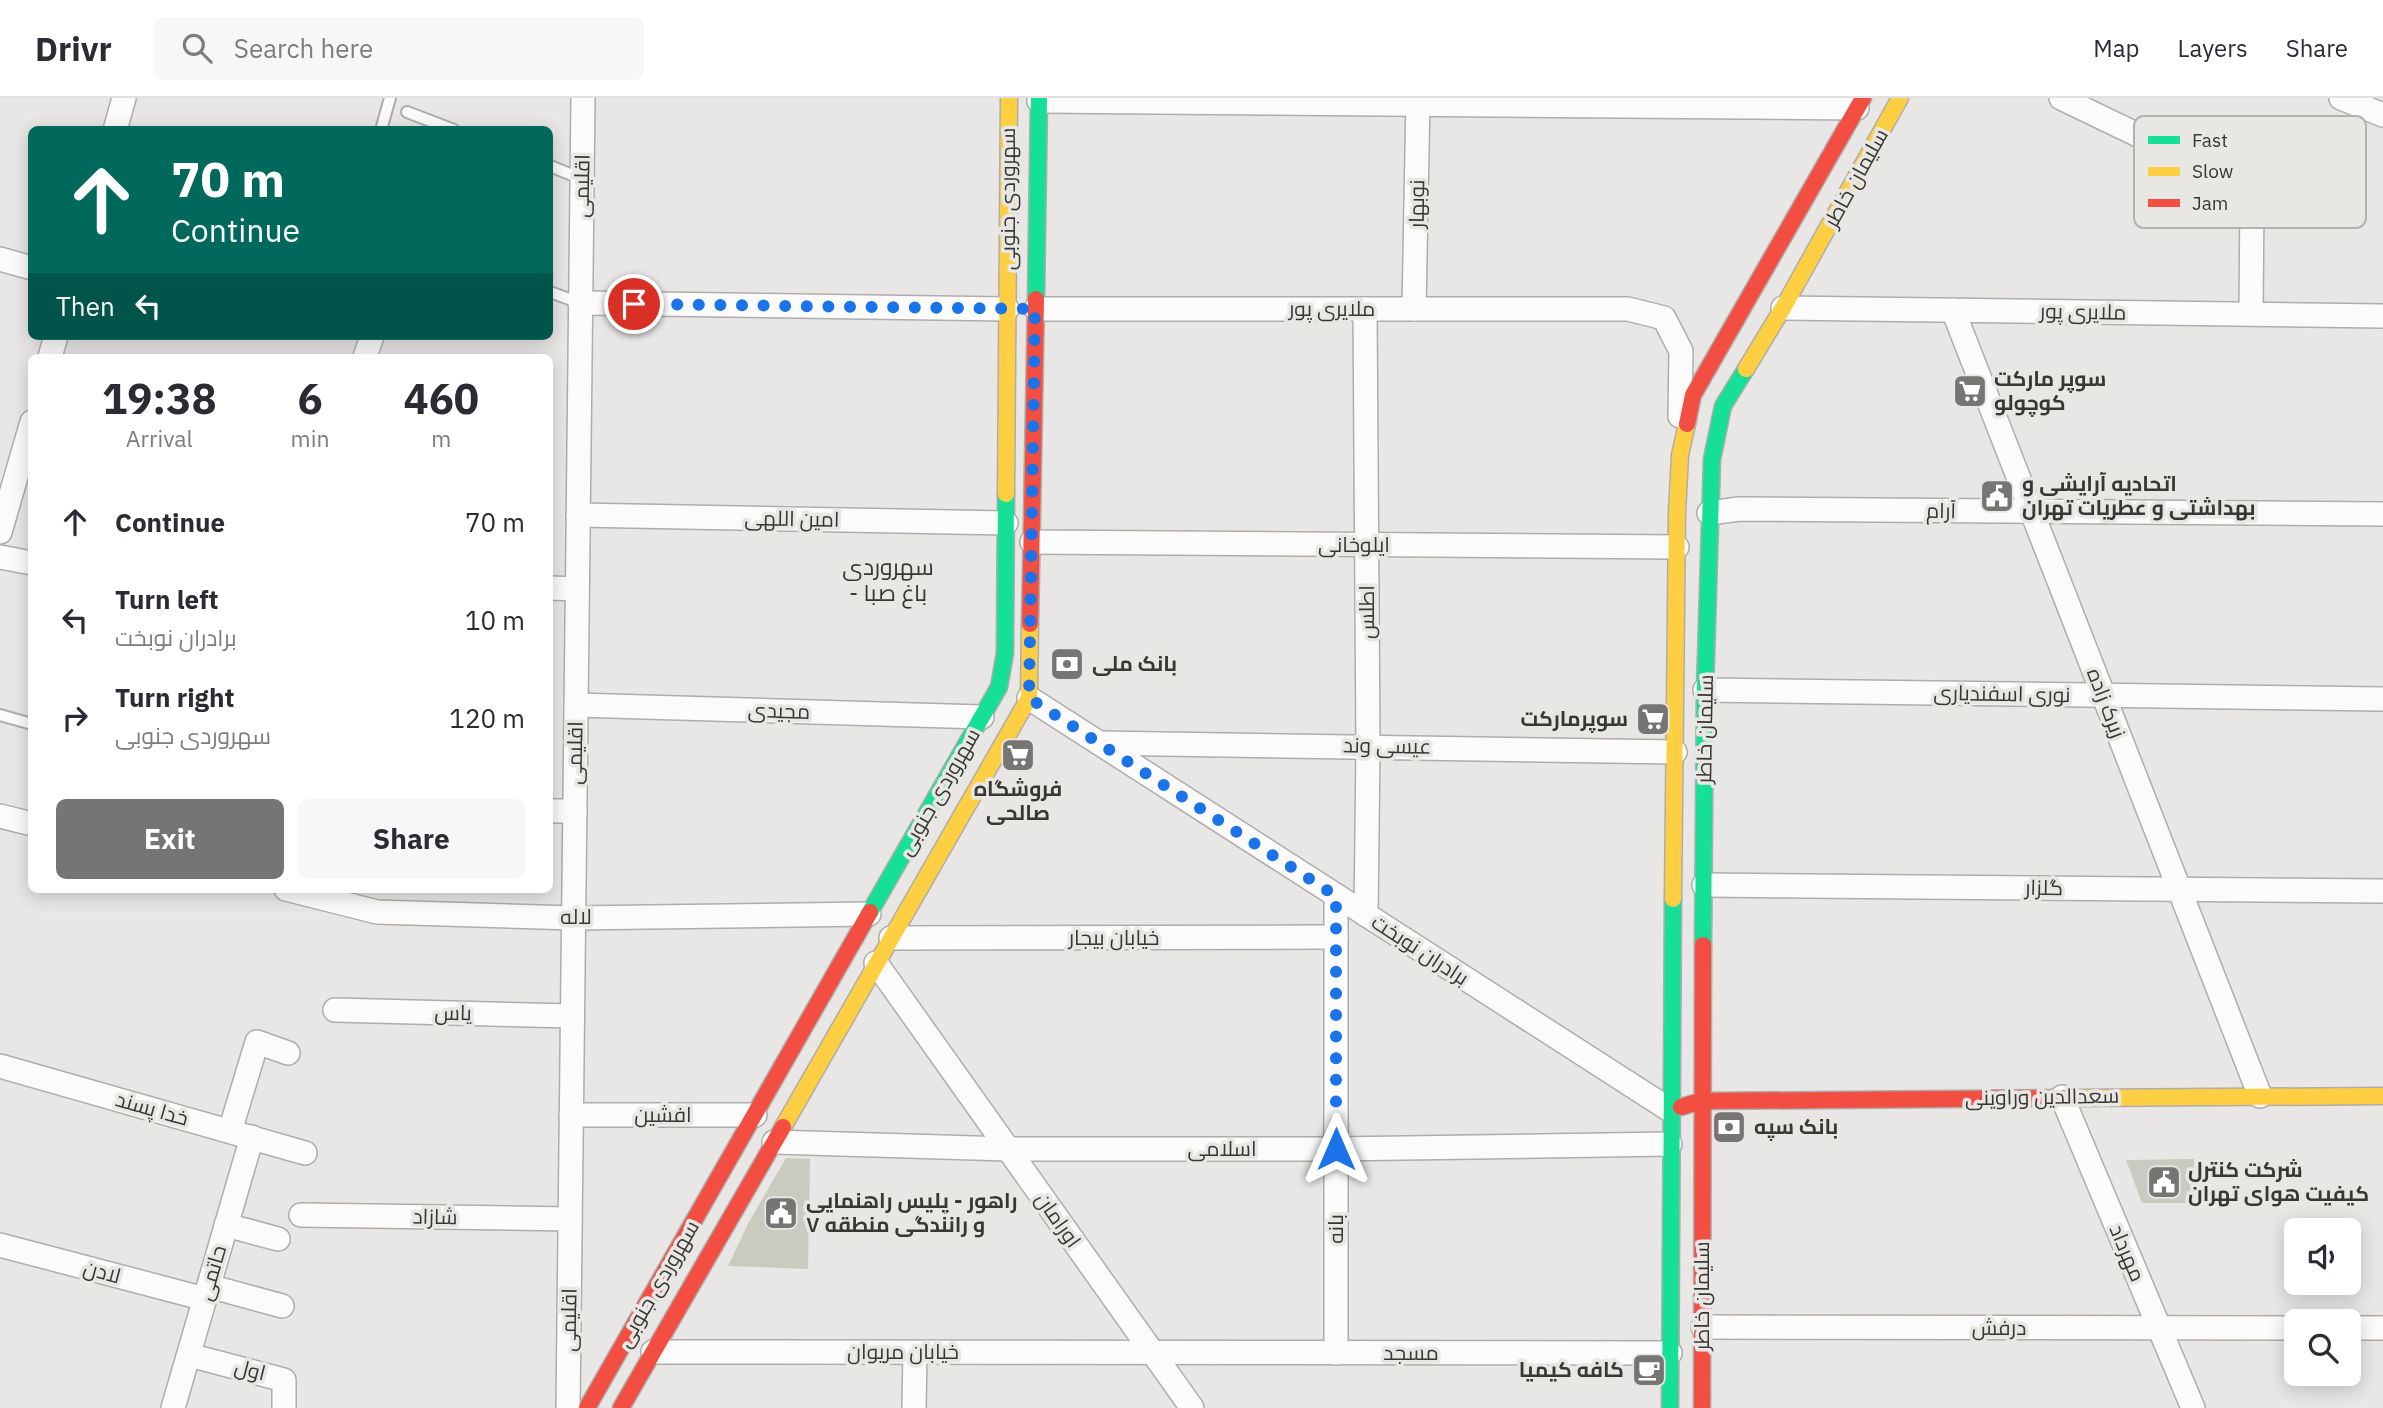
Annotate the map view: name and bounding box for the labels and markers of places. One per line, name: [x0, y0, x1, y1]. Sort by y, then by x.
pin: [604, 274, 664, 334]
place label: سوپر مارکت کوچولو: [1994, 364, 2106, 418]
supermarket icon: سوپر مارکت کوچولو: [1951, 372, 1989, 410]
place label: اتحادیه آرایشی و بهداشتی و عطریات تهران: [2022, 469, 2255, 521]
public building icon: اتحادیه آرایشی و بهداشتی و عطریات تهران: [1978, 477, 2016, 515]
bank icon: بانک ملی: [1048, 645, 1086, 683]
place label: بانک ملی: [1092, 649, 1177, 677]
supermarket icon: سوپرمارکت: [1634, 700, 1672, 738]
place label: سوپرمارکت: [1521, 704, 1628, 734]
supermarket icon: فروشگاه صالحی: [999, 736, 1037, 774]
place label: فروشگاه صالحی: [974, 774, 1062, 826]
bank icon: بانک سپه: [1710, 1108, 1748, 1146]
place label: بانک سپه: [1754, 1112, 1838, 1141]
place label: شرکت کنترل کیفیت هوای تهران: [2188, 1155, 2369, 1207]
public building icon: شرکت کنترل کیفیت هوای تهران: [2145, 1163, 2183, 1201]
place label: راهور - پلیس راهنمایی و رانندگی منطقه ۷: [806, 1186, 1017, 1238]
public building icon: راهور - پلیس راهنمایی و رانندگی منطقه ۷: [762, 1194, 800, 1232]
cafe icon: کافه کیمیا: [1630, 1351, 1668, 1389]
place label: کافه کیمیا: [1519, 1355, 1624, 1383]

